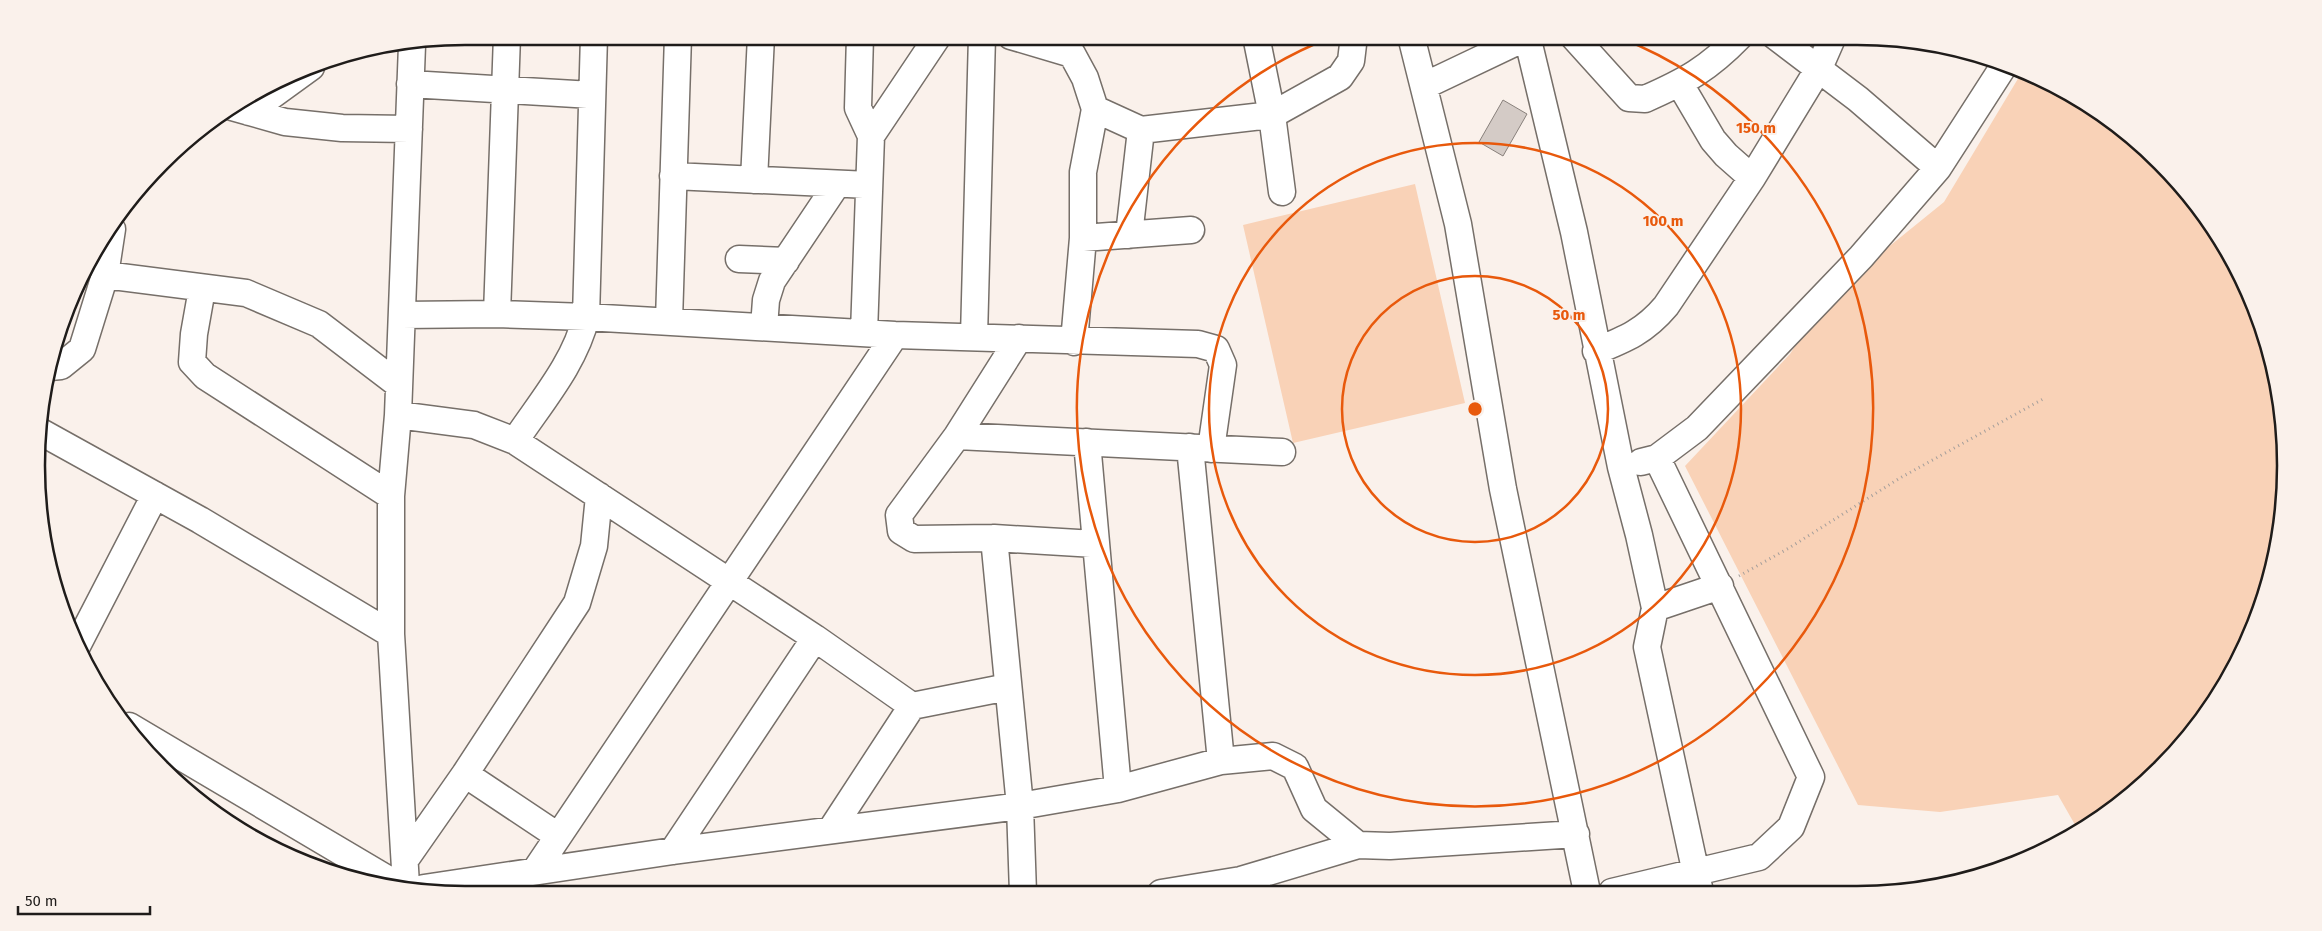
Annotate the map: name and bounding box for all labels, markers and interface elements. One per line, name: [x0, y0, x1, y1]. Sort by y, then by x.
text: 150 m: [1736, 119, 1776, 137]
text: 100 m: [1643, 212, 1683, 230]
text: 50 m: [1552, 306, 1586, 324]
centre of rings: [1466, 400, 1484, 418]
scale bar: [18, 884, 150, 916]
text: 50 m: [25, 892, 58, 910]

